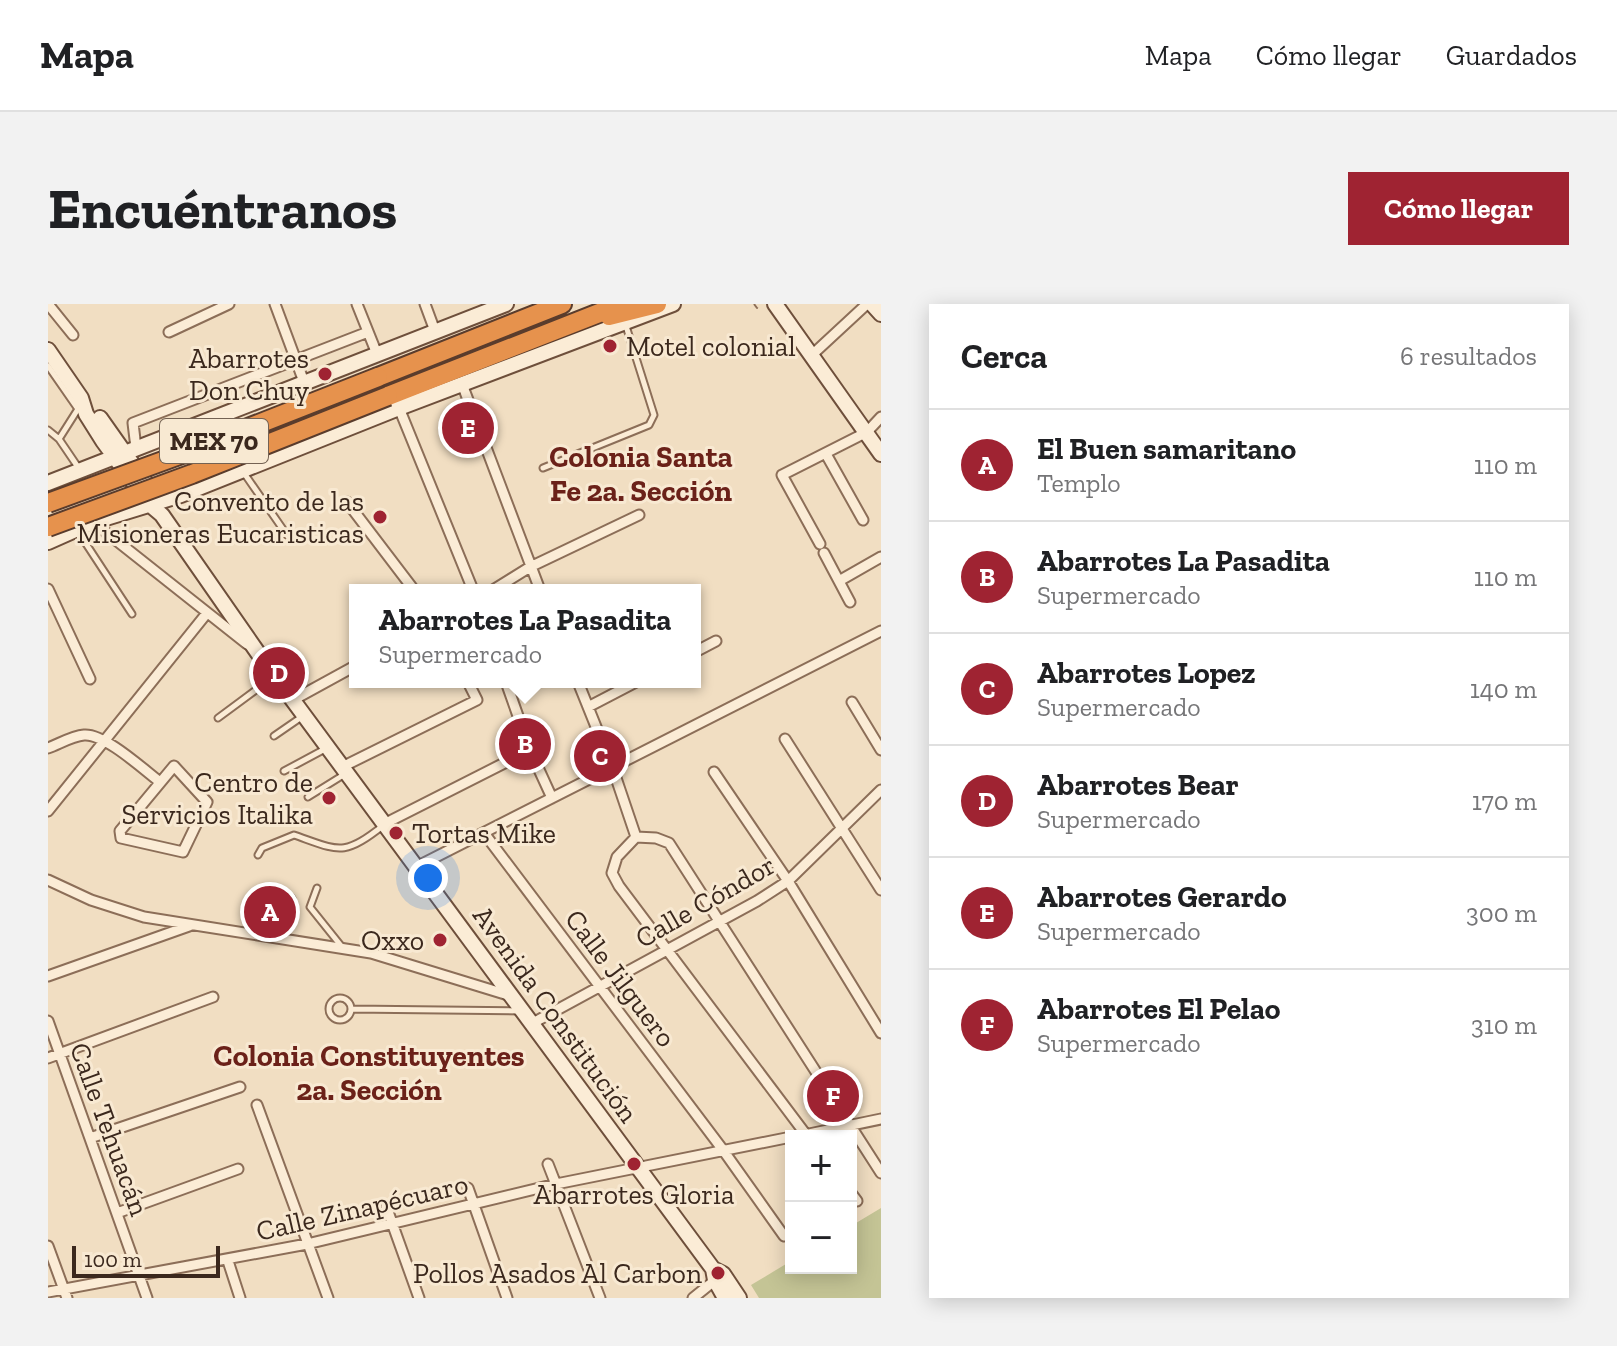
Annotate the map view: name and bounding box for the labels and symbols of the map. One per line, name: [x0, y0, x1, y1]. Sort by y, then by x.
place label: Motel colonial: [626, 330, 796, 363]
marker: Motel colonial: [601, 337, 619, 355]
place label: Abarrotes Don Chuy: [189, 342, 310, 407]
marker: Abarrotes Don Chuy: [316, 365, 334, 383]
pin: E: [442, 398, 494, 458]
road number: MEX 70: [160, 419, 268, 463]
district label: Colonia Santa Fe 2a. Sección: [549, 439, 733, 509]
place label: Convento de las Misioneras Eucaristicas: [76, 485, 364, 550]
marker: Convento de las Misioneras Eucaristicas: [371, 508, 389, 526]
pin: D: [253, 643, 305, 703]
pin: B: [499, 714, 551, 774]
pin: C: [574, 726, 626, 786]
place label: Centro de Servicios Italika: [121, 766, 313, 831]
marker: Centro de Servicios Italika: [320, 789, 338, 807]
place label: Tortas Mike: [412, 817, 556, 850]
marker: Tortas Mike: [387, 824, 405, 842]
street label: Calle Cóndor: [629, 848, 781, 955]
your location: [408, 858, 448, 898]
pin: A: [244, 882, 296, 942]
street label: Avenida Constitución: [466, 900, 645, 1129]
street label: Calle Jilguero: [558, 903, 683, 1053]
place label: Oxxo: [361, 924, 424, 957]
marker: Oxxo: [431, 931, 449, 949]
street label: Calle Tehuacán: [63, 1038, 156, 1220]
district label: Colonia Constituyentes 2a. Sección: [213, 1038, 525, 1108]
pin: F: [807, 1066, 859, 1126]
marker: Abarrotes Gloria: [625, 1155, 643, 1173]
street label: Calle Zinapécuaro: [253, 1167, 471, 1248]
place label: Abarrotes Gloria: [534, 1178, 735, 1211]
scale bar: [72, 1242, 220, 1278]
place label: Pollos Asados Al Carbon: [413, 1257, 702, 1290]
marker: Pollos Asados Al Carbon: [709, 1264, 727, 1282]

